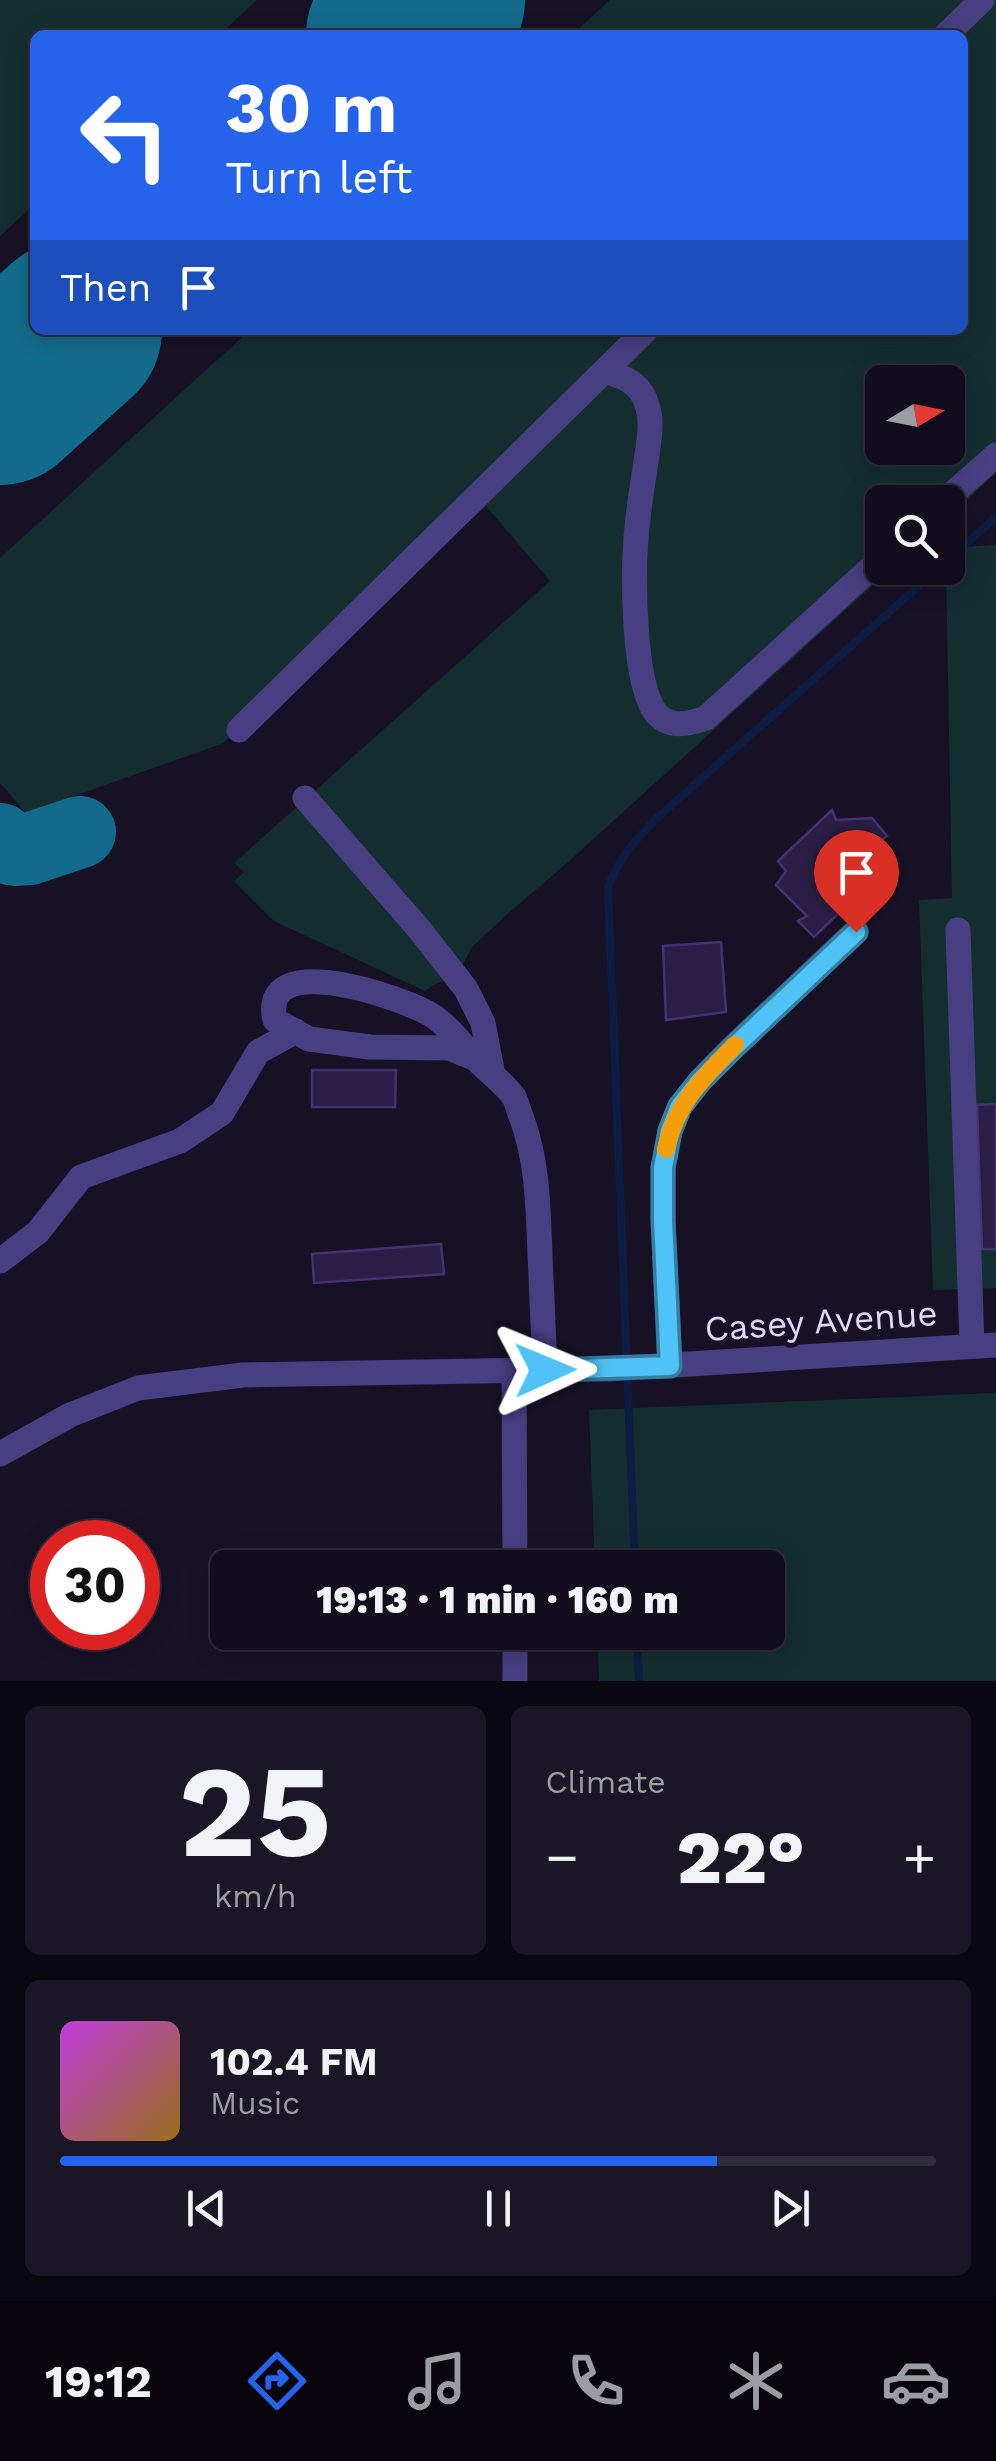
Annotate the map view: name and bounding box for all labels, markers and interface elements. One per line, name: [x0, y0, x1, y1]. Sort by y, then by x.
text: 30 m: [225, 67, 397, 149]
icon: left: [60, 70, 190, 200]
text: Turn left: [225, 151, 412, 204]
icon: arrive: [171, 260, 226, 315]
text: Then: [60, 266, 151, 310]
north arrow: [865, 365, 965, 465]
map controls: [865, 365, 965, 585]
button: search: [865, 485, 965, 585]
pin: [814, 830, 899, 933]
icon: arrive: [829, 845, 884, 900]
street label: Casey Avenue: [703, 1292, 939, 1350]
position arrow: [493, 1318, 597, 1422]
speed limit sign: 30: [30, 1520, 160, 1650]
text: 19:13 · 1 min · 160 m: [316, 1578, 679, 1622]
text: 25: [179, 1735, 332, 1888]
text: Climate: [546, 1763, 666, 1801]
text: 22°: [677, 1813, 805, 1901]
text: −: [546, 1825, 579, 1889]
text: +: [903, 1825, 936, 1889]
text: km/h: [214, 1877, 296, 1915]
text: 102.4 FM: [210, 2040, 378, 2084]
text: Music: [210, 2084, 300, 2122]
icon: previous: [179, 2181, 234, 2236]
icon: pause: [471, 2181, 526, 2236]
icon: next: [763, 2181, 818, 2236]
icon: directions: [242, 2346, 312, 2416]
icon: music: [402, 2346, 472, 2416]
icon: phone: [561, 2346, 631, 2416]
icon: climate: [721, 2346, 791, 2416]
icon: car: [881, 2346, 951, 2416]
text: 19:12: [45, 2355, 152, 2408]

